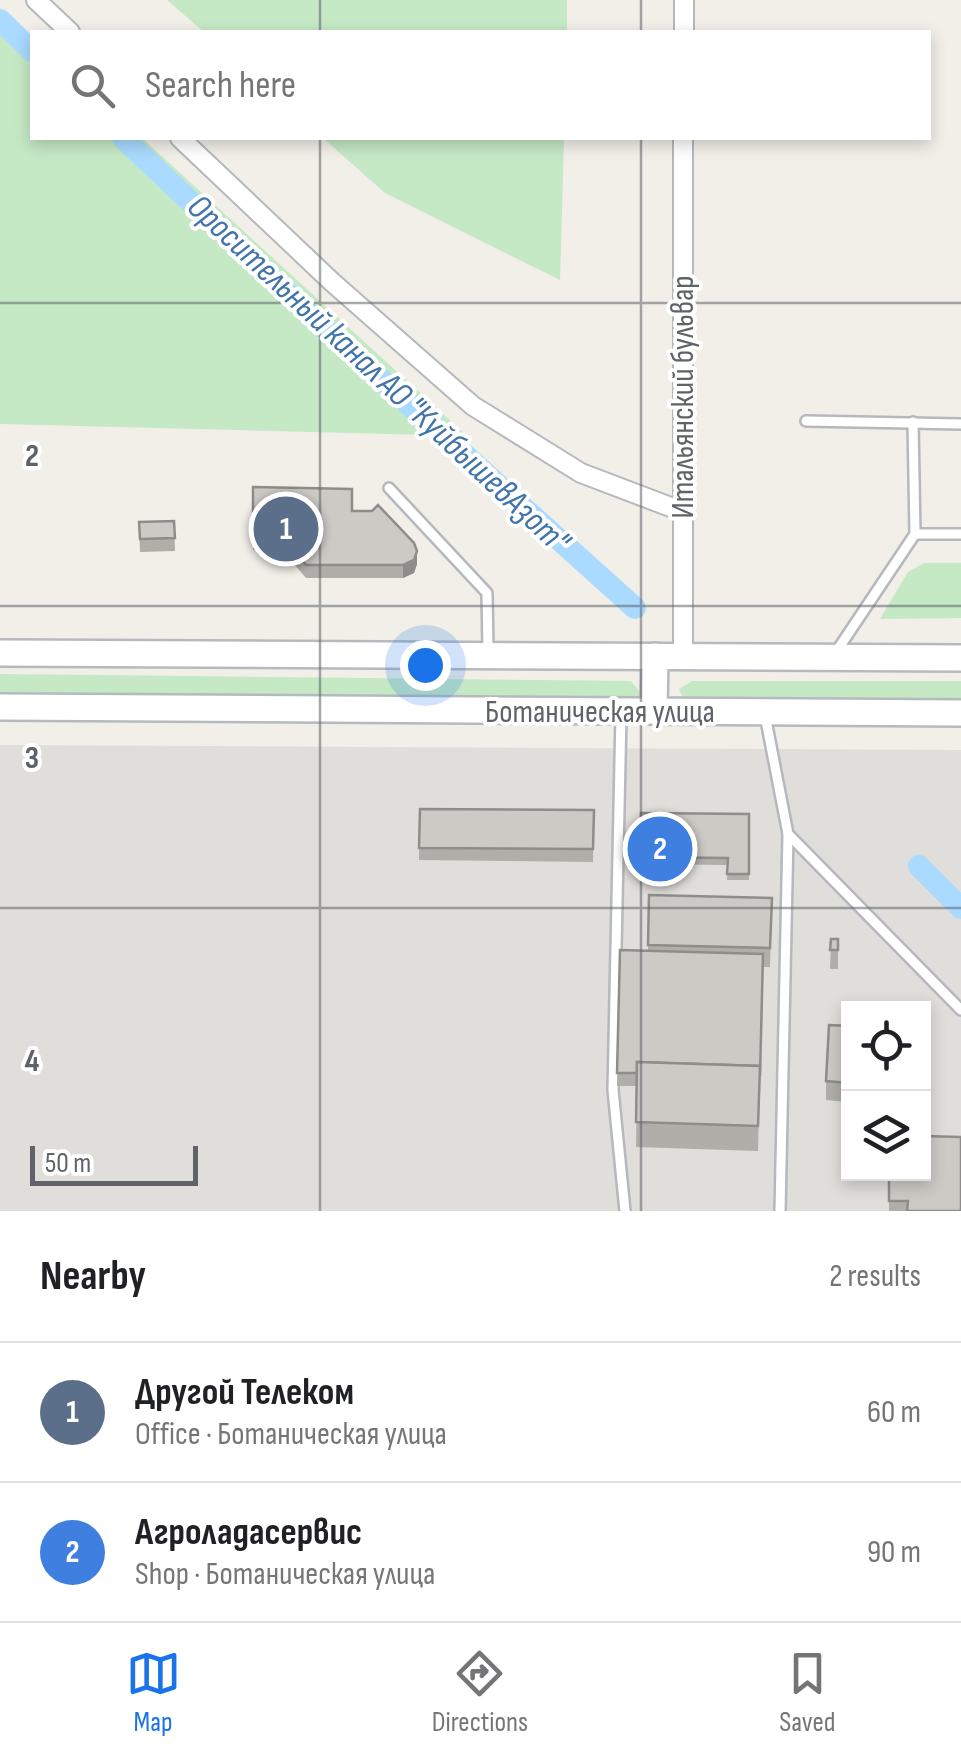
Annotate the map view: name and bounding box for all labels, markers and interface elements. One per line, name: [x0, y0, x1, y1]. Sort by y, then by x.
search box: [30, 30, 931, 140]
icon: search: [65, 58, 120, 113]
text: Search here: [145, 63, 296, 108]
water label: Оросительный канал АО "КуйбышевАзот": [178, 185, 580, 564]
street label: Итальянский бульвар: [664, 275, 703, 519]
text: 2: [25, 437, 39, 476]
pin: 1: [254, 492, 318, 566]
your location: [400, 640, 451, 691]
street label: Ботаническая улица: [485, 693, 715, 732]
text: 3: [25, 739, 39, 778]
pin: 2: [628, 812, 692, 886]
map controls: [841, 1001, 931, 1181]
button: locate: [841, 1001, 931, 1091]
text: 4: [25, 1042, 40, 1081]
button: layers: [841, 1091, 931, 1181]
scale bar: [30, 1141, 198, 1186]
text: 50 m: [45, 1147, 91, 1180]
text: Nearby: [40, 1251, 146, 1302]
text: 2 results: [829, 1257, 921, 1296]
text: Другой Телеком: [135, 1370, 354, 1415]
text: 1: [66, 1393, 79, 1432]
text: 60 m: [867, 1393, 921, 1432]
text: Office · Ботаническая улица: [135, 1415, 447, 1454]
text: Агроладасервис: [135, 1510, 362, 1555]
text: 2: [65, 1533, 80, 1572]
text: 90 m: [867, 1533, 921, 1572]
text: Shop · Ботаническая улица: [135, 1555, 435, 1594]
tab: Map: [126, 1646, 181, 1739]
tab: Directions: [432, 1646, 528, 1739]
tab: Saved: [779, 1646, 835, 1739]

